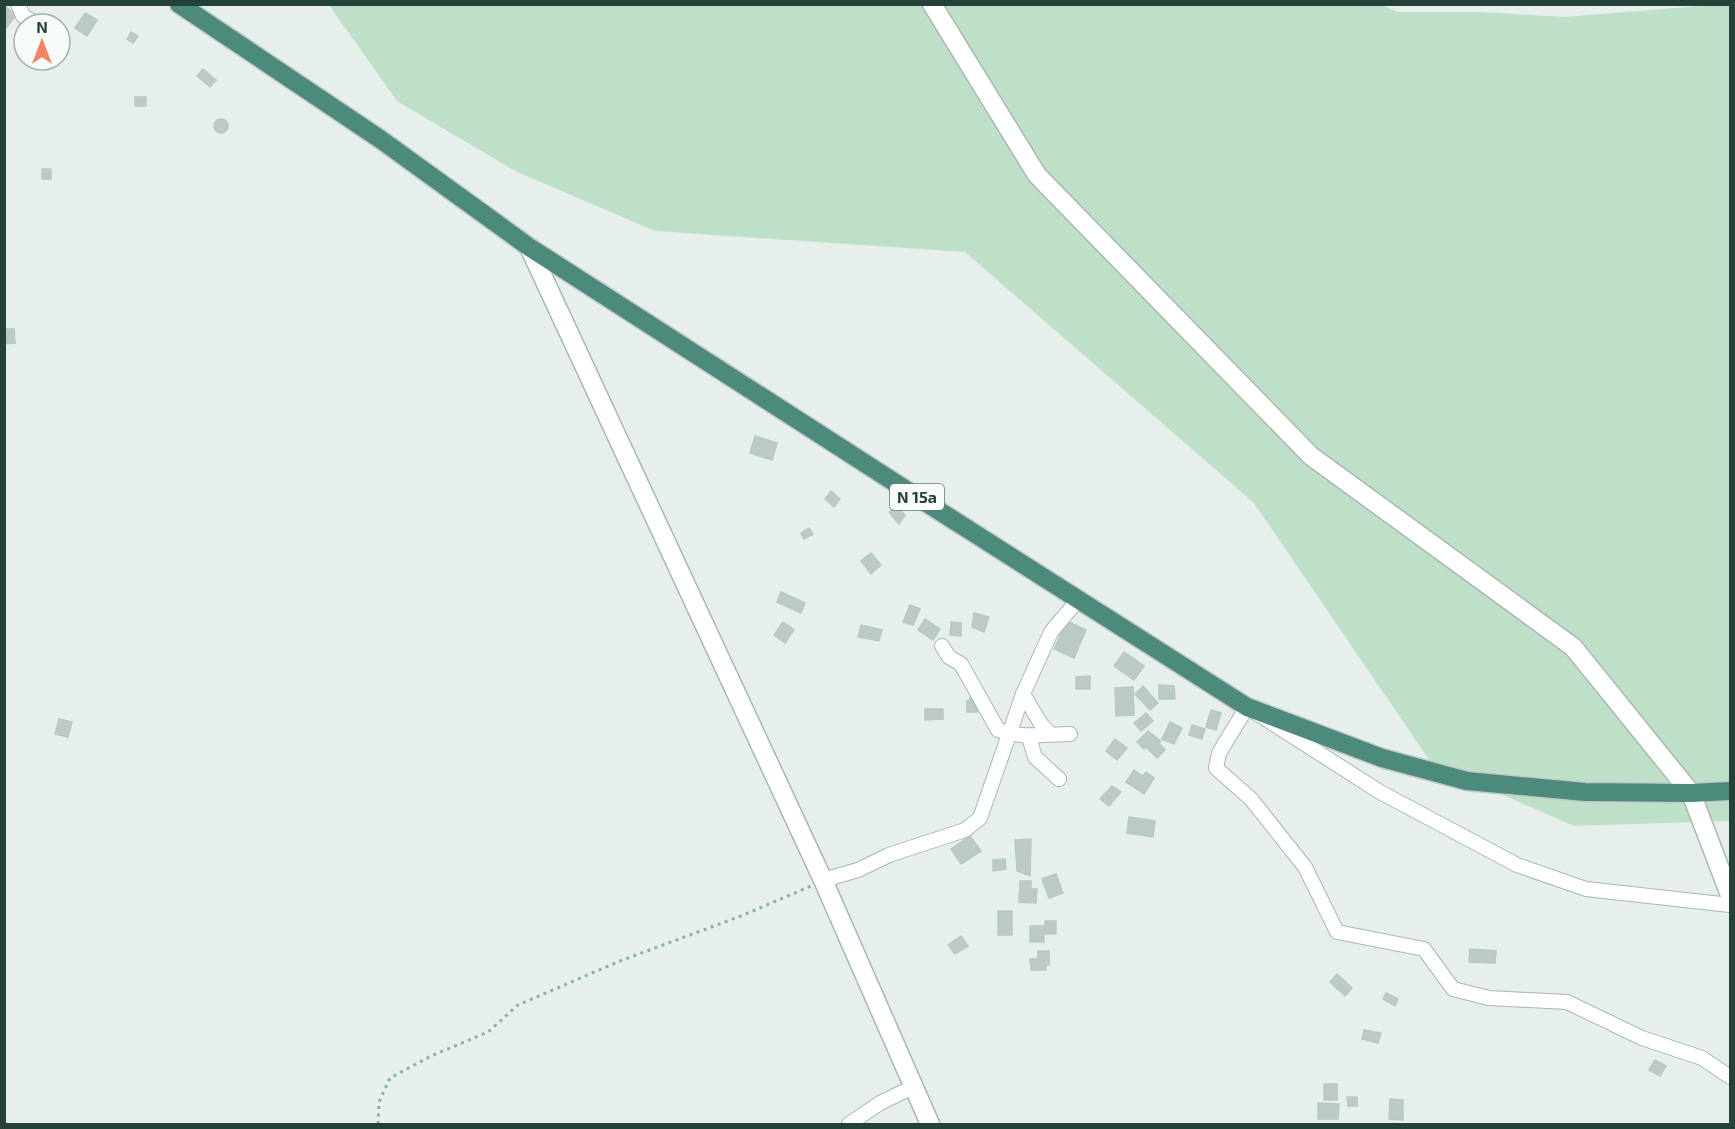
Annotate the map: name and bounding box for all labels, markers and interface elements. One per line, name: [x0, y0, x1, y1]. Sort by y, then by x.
north arrow: [12, 12, 72, 72]
text: N: [36, 17, 48, 36]
road number: N 15a: [890, 484, 944, 510]

